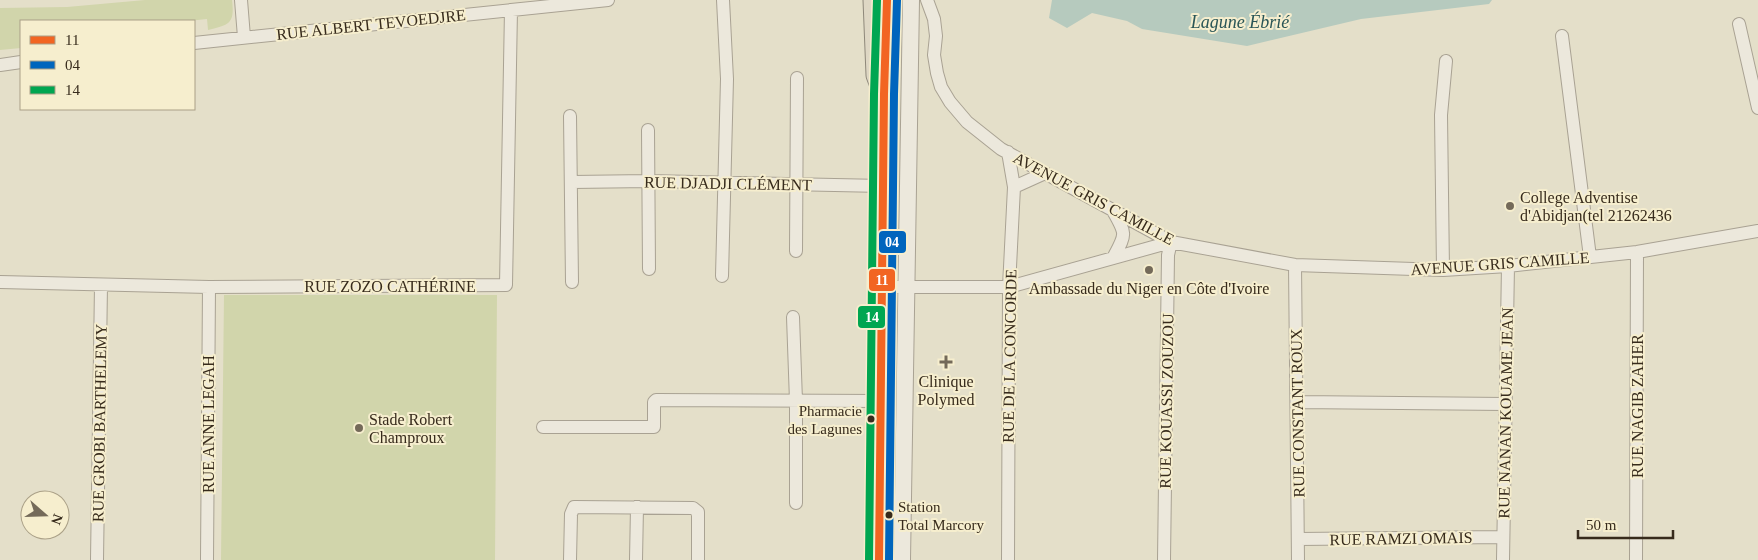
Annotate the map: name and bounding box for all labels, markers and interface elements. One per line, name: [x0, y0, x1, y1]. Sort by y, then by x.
street label: RUE ALBERT TEVOEDJRE: [275, 6, 467, 43]
water label: Lagune Ébrié: [1190, 11, 1290, 32]
legend: [20, 20, 195, 110]
text: 11: [65, 32, 79, 48]
text: 04: [65, 57, 81, 73]
text: 14: [65, 82, 81, 98]
street label: AVENUE GRIS CAMILLE: [1011, 149, 1177, 248]
street label: RUE DJADJI CLÉMENT: [644, 173, 812, 193]
place label: College Adventise d'Abidjan(tel 21262436: [1520, 189, 1672, 225]
marker: College Adventise d'Abidjan(tel 21262436: [1504, 200, 1516, 212]
line badge: 04: [878, 230, 907, 254]
text: 04: [885, 235, 899, 250]
street label: AVENUE GRIS CAMILLE: [1410, 249, 1590, 278]
marker: Ambassade du Niger en Côte d'Ivoire: [1143, 264, 1155, 276]
line badge: 11: [868, 268, 896, 292]
street label: RUE DE LA CONCORDE: [999, 269, 1020, 443]
text: 11: [875, 273, 889, 288]
street label: RUE ZOZO CATHÉRINE: [304, 277, 476, 295]
place label: Ambassade du Niger en Côte d'Ivoire: [1029, 280, 1269, 298]
line badge: 14: [857, 305, 886, 329]
street label: RUE NANAN KOUAME JEAN: [1495, 307, 1516, 519]
text: 14: [865, 310, 879, 325]
street label: RUE KOUASSI ZOUZOU: [1156, 313, 1177, 489]
street label: RUE GROBI BARTHELEMY: [89, 323, 110, 522]
street label: RUE CONSTANT ROUX: [1288, 328, 1307, 498]
street label: RUE NAGIB ZAHER: [1629, 334, 1646, 478]
street label: RUE ANNE LEGAH: [200, 355, 217, 493]
marker: Clinique Polymed: [939, 355, 953, 369]
place label: Clinique Polymed: [918, 373, 974, 409]
place label: Pharmacie des Lagunes: [787, 403, 862, 437]
place label: Stade Robert Champroux: [369, 411, 453, 447]
marker: Pharmacie des Lagunes: [866, 414, 876, 424]
marker: Stade Robert Champroux: [353, 422, 365, 434]
north arrow: [20, 490, 70, 540]
place label: Station Total Marcory: [898, 499, 985, 533]
scale bar: [1578, 508, 1673, 540]
marker: Station Total Marcory: [884, 510, 894, 520]
text: N: [48, 512, 66, 527]
text: 50 m: [1586, 517, 1617, 533]
street label: RUE RAMZI OMAIS: [1329, 529, 1473, 548]

